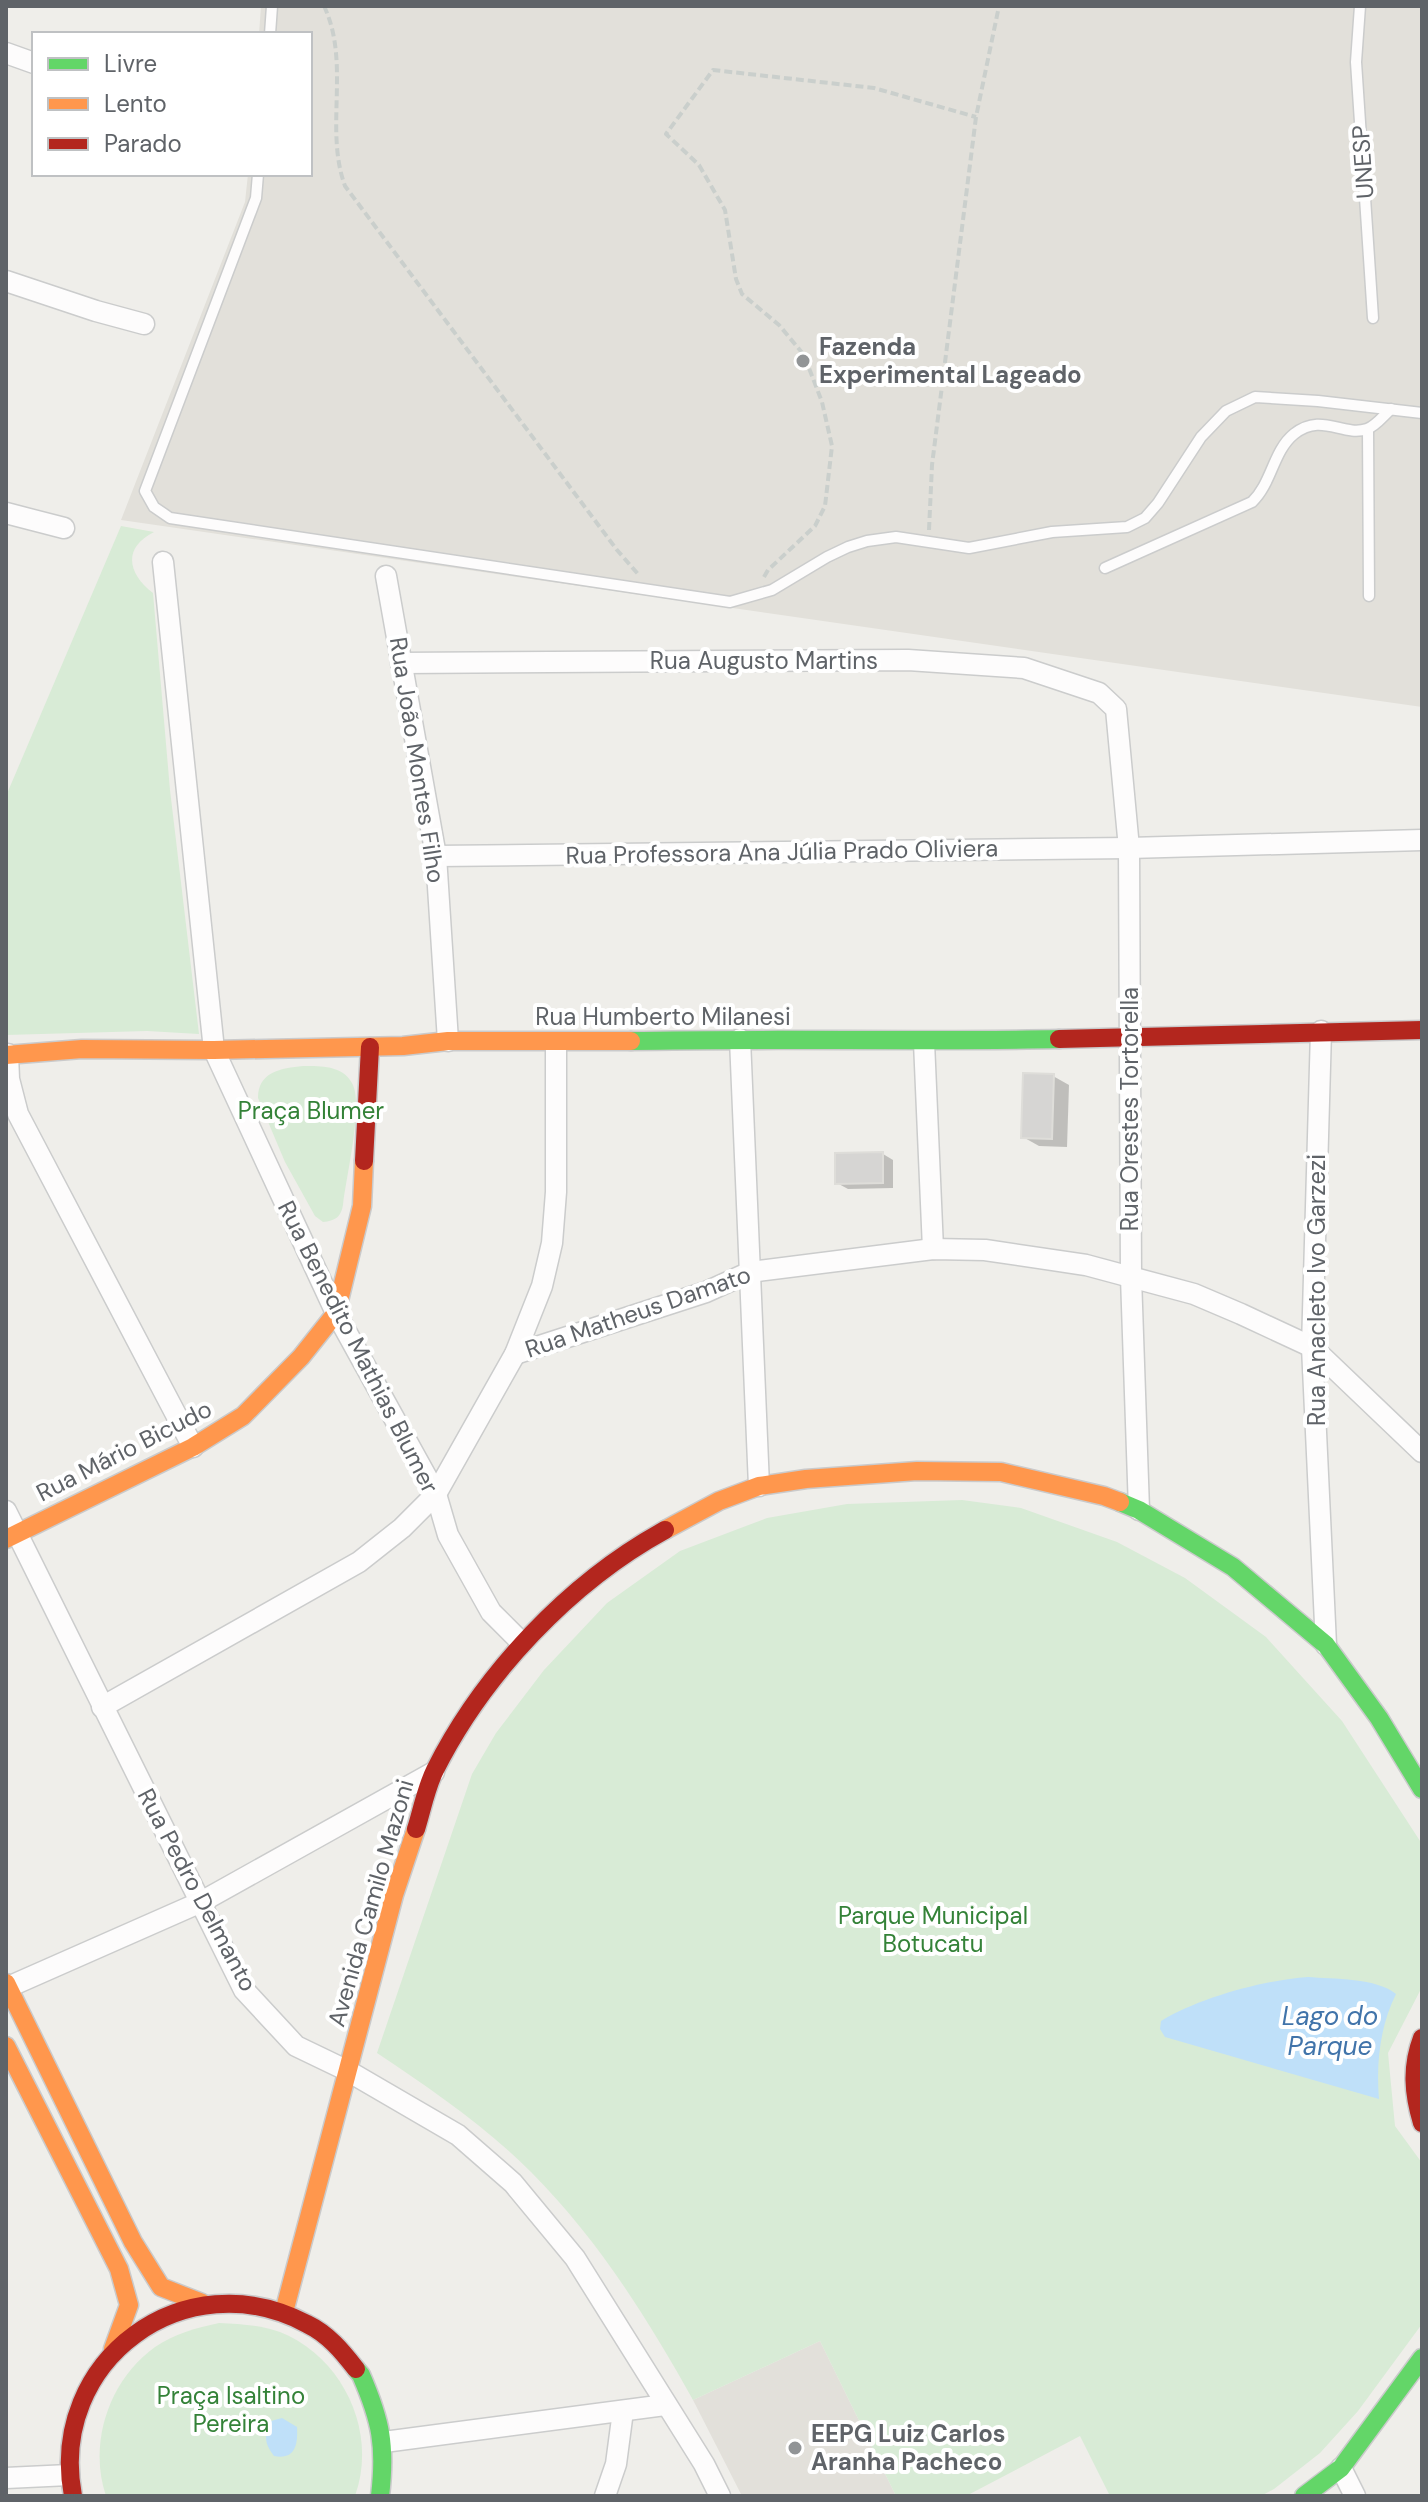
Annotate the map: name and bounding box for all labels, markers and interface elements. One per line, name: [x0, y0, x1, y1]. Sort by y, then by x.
legend: [32, 32, 312, 176]
text: Livre: [104, 48, 157, 79]
text: Lento: [104, 88, 167, 119]
street label: UNESP: [1344, 124, 1381, 200]
text: Parado: [104, 128, 182, 159]
place label: Fazenda Experimental Lageado: [819, 331, 1082, 390]
marker: Fazenda Experimental Lageado: [794, 352, 812, 370]
street label: Rua João Montes Filho: [383, 635, 452, 885]
street label: Rua Augusto Martins: [650, 645, 878, 676]
street label: Rua Professora Ana Júlia Prado Oliviera: [565, 832, 999, 871]
street label: Rua Orestes Tortorella: [1114, 987, 1145, 1231]
street label: Rua Humberto Milanesi: [535, 1001, 791, 1032]
park label: Praça Blumer: [238, 1095, 384, 1126]
street label: Rua Anacleto Ivo Garzezi: [1301, 1154, 1332, 1426]
street label: Rua Benedito Mathias Blumer: [271, 1195, 446, 1498]
street label: Rua Matheus Damato: [521, 1258, 755, 1365]
street label: Rua Mário Bicudo: [31, 1393, 217, 1508]
street label: Avenida Camilo Mazoni: [320, 1776, 421, 2030]
street label: Rua Pedro Delmanto: [131, 1783, 264, 1997]
park label: Parque Municipal Botucatu: [838, 1900, 1028, 1959]
water label: Lago do Parque: [1282, 1999, 1378, 2063]
park label: Praça Isaltino Pereira: [157, 2380, 305, 2439]
place label: EEPG Luiz Carlos Aranha Pacheco: [811, 2418, 1006, 2477]
marker: EEPG Luiz Carlos Aranha Pacheco: [786, 2439, 804, 2457]

